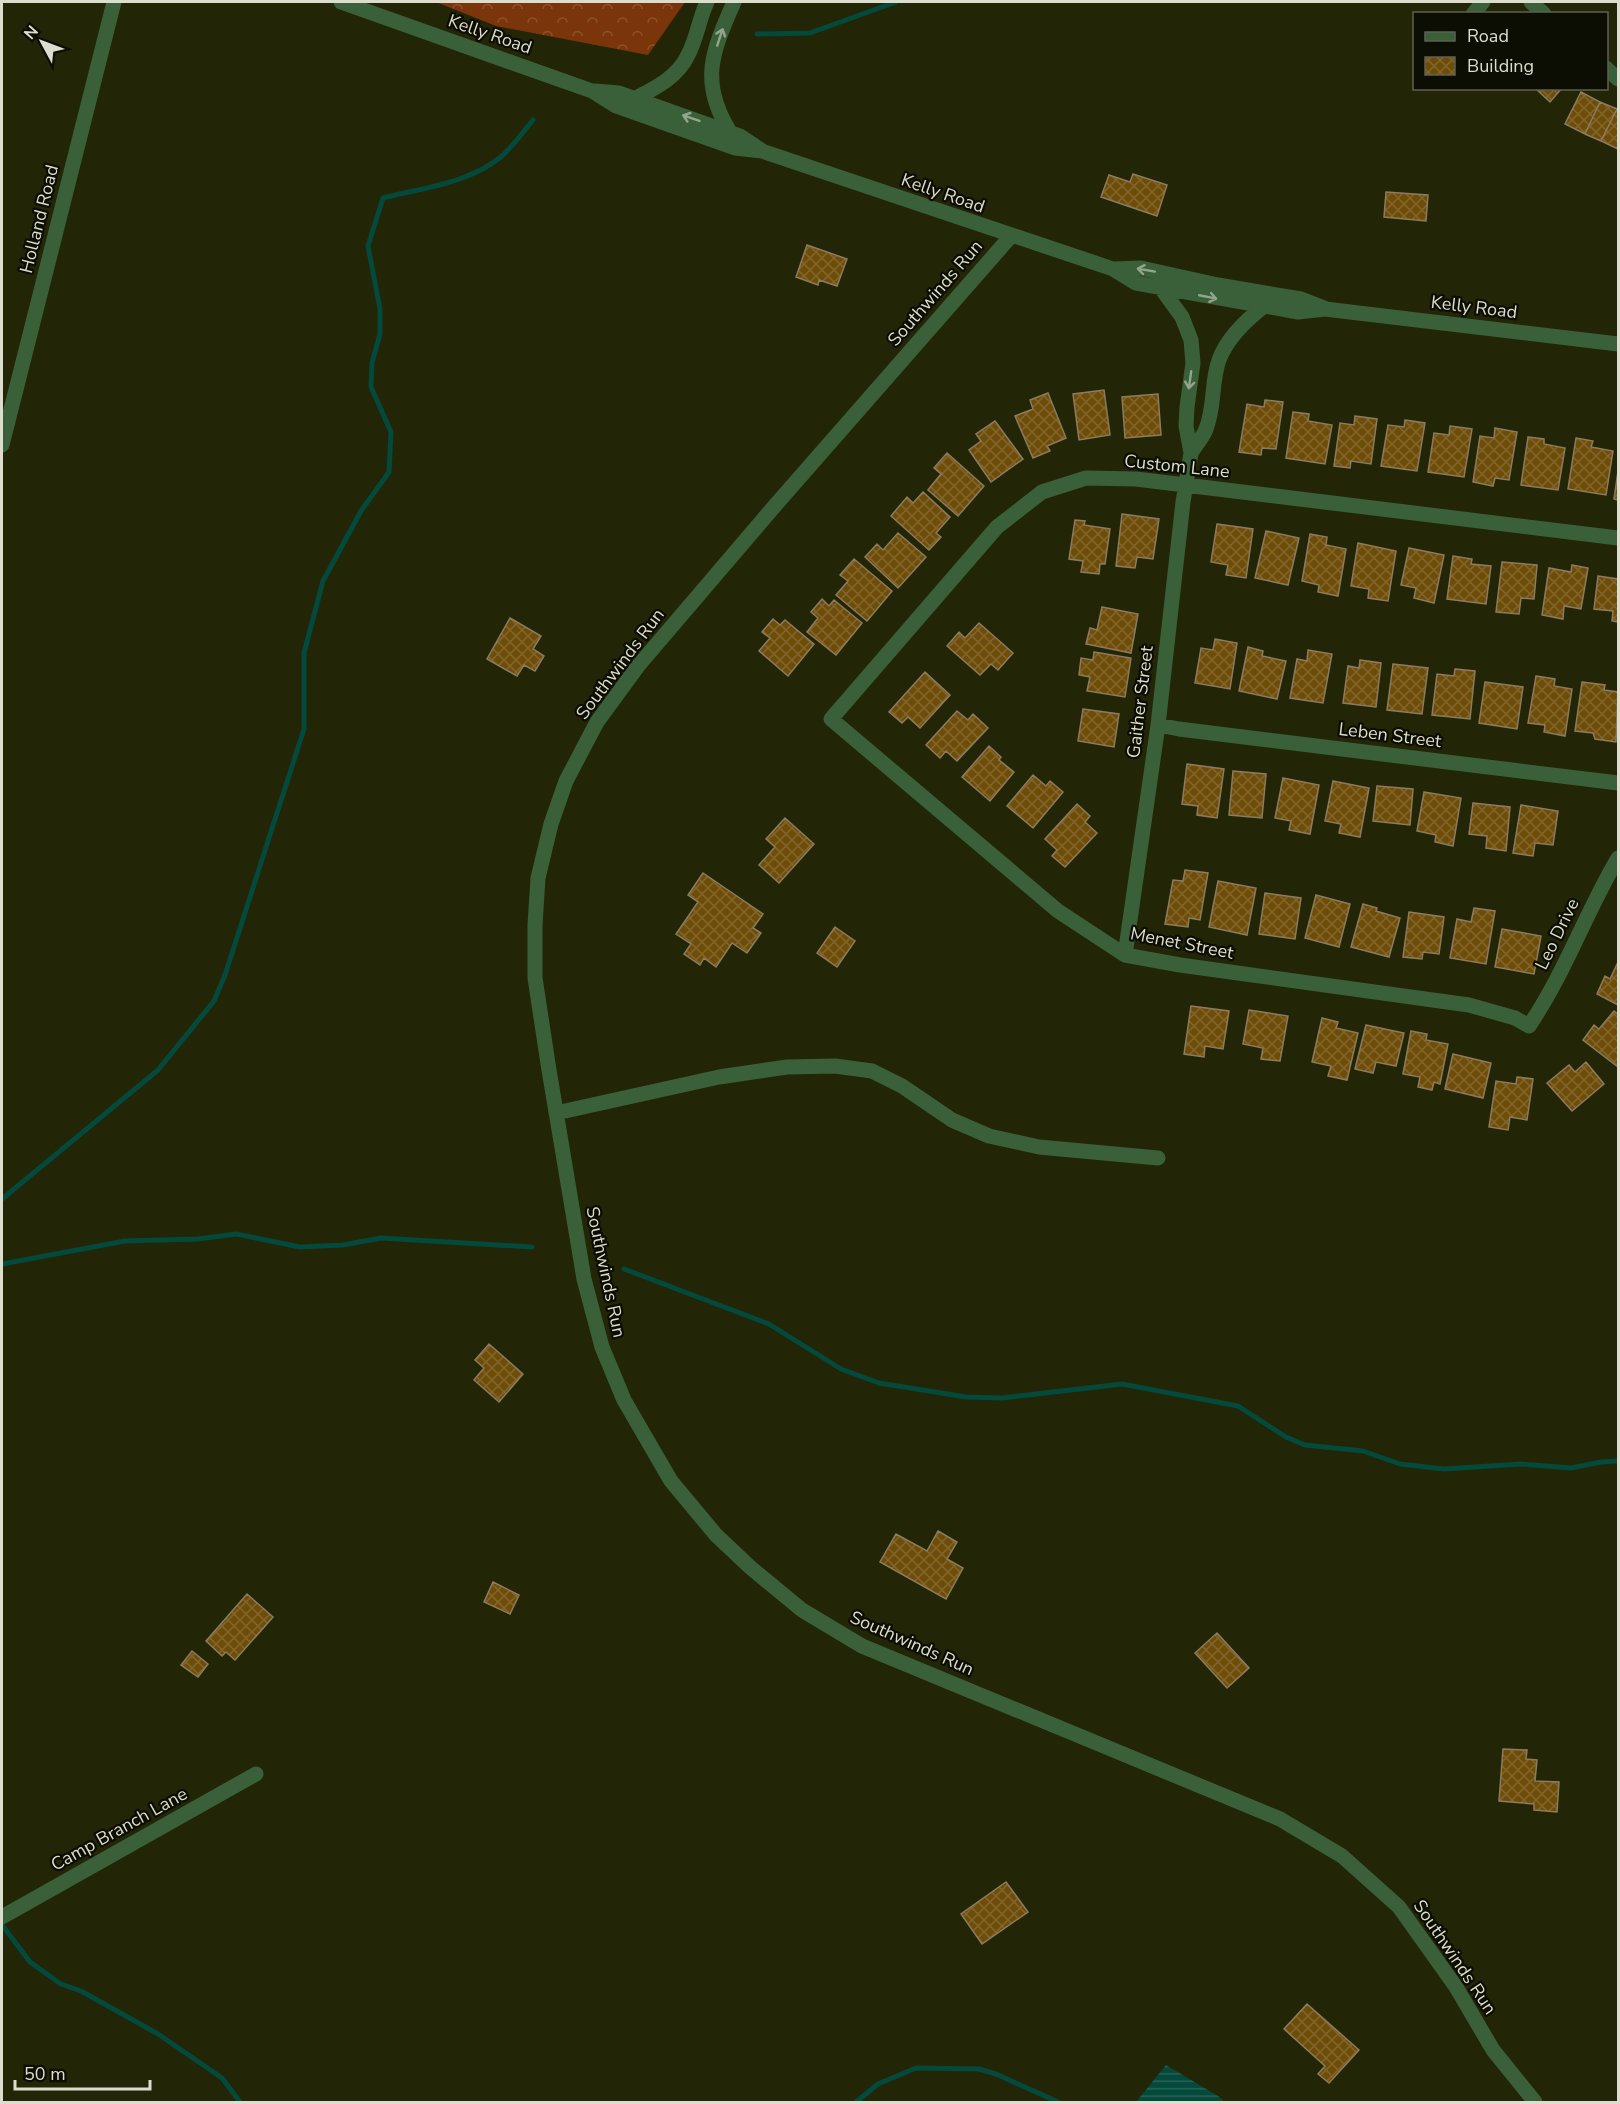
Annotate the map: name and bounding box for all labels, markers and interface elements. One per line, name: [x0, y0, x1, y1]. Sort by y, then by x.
street label: Kelly Road: [445, 9, 535, 59]
north arrow: [12, 12, 72, 72]
legend: [1413, 12, 1608, 90]
text: N: [19, 21, 44, 45]
text: Road: [1467, 24, 1509, 48]
one-way arrow: [715, 28, 726, 47]
text: Building: [1467, 54, 1534, 78]
one-way arrow: [682, 112, 701, 123]
street label: Holland Road: [14, 162, 64, 276]
street label: Kelly Road: [898, 168, 988, 218]
street label: Southwinds Run: [882, 235, 988, 351]
one-way arrow: [1136, 264, 1156, 275]
street label: Kelly Road: [1429, 290, 1519, 324]
one-way arrow: [1198, 292, 1218, 303]
one-way arrow: [1185, 369, 1196, 389]
street label: Custom Lane: [1123, 449, 1231, 483]
street label: Southwinds Run: [570, 604, 670, 724]
street label: Gaither Street: [1121, 644, 1159, 760]
street label: Leben Street: [1337, 717, 1443, 753]
street label: Leo Drive: [1529, 894, 1585, 974]
street label: Menet Street: [1128, 921, 1236, 965]
street label: Southwinds Run: [580, 1204, 632, 1340]
street label: Southwinds Run: [846, 1605, 978, 1681]
street label: Camp Branch Lane: [46, 1782, 192, 1876]
street label: Southwinds Run: [1408, 1895, 1502, 2019]
scale bar: [15, 2053, 150, 2091]
text: 50 m: [24, 2062, 66, 2086]

